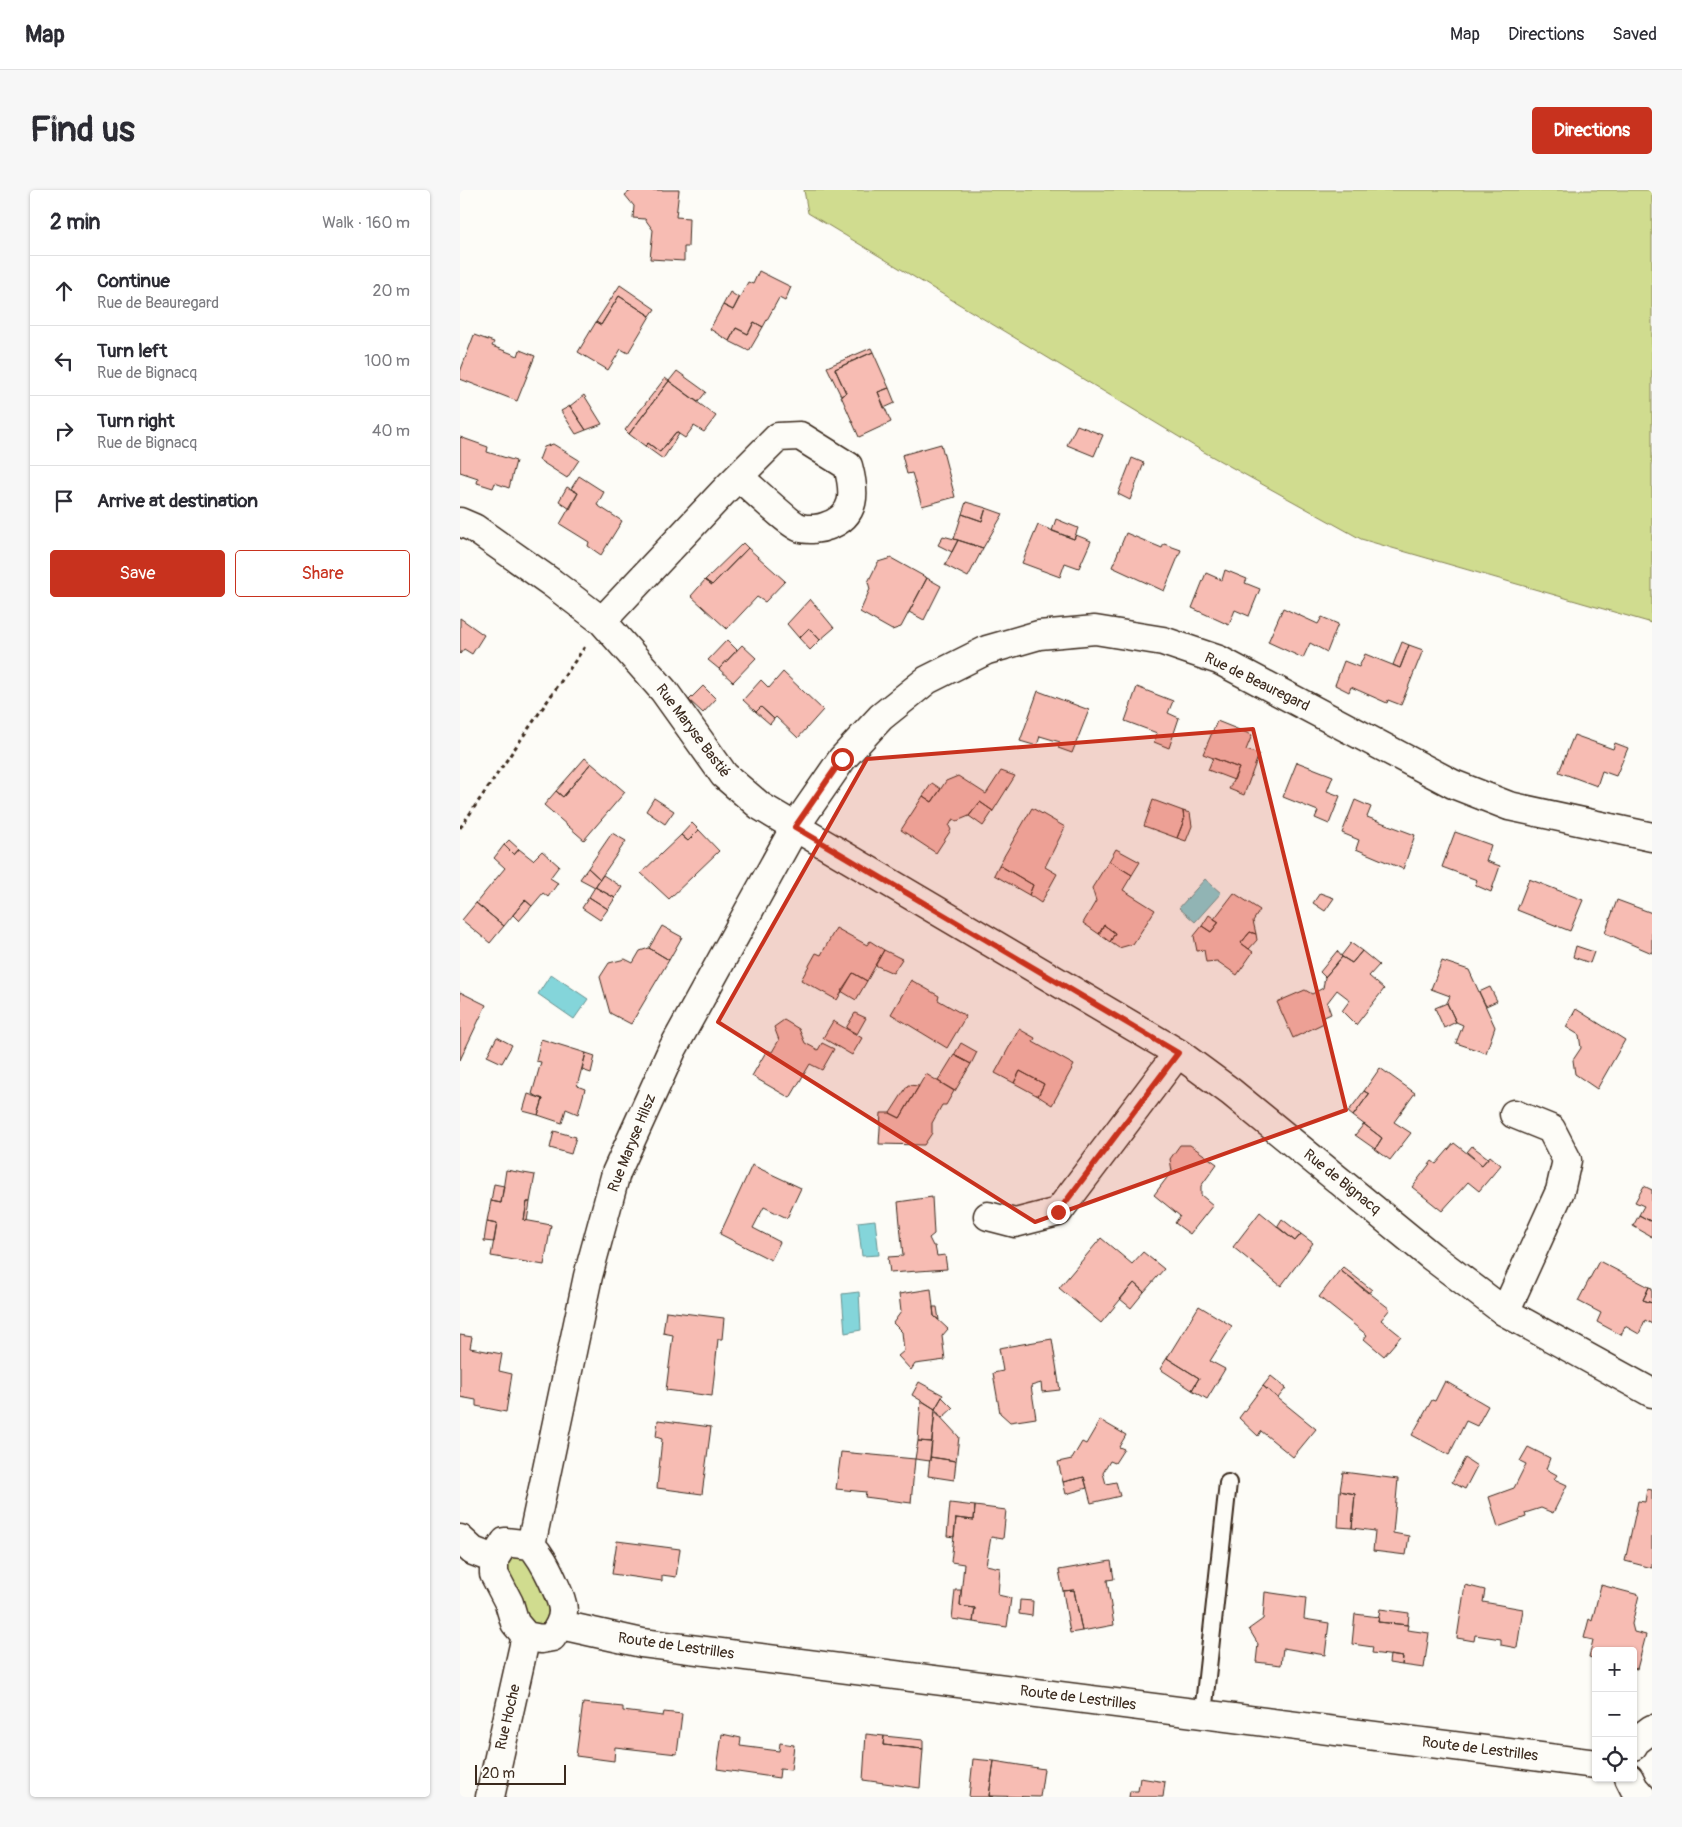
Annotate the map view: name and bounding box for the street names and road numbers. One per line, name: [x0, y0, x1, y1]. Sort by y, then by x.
street label: Rue de Beauregard: [1201, 648, 1313, 716]
street label: Rue Maryse Bastié: [652, 680, 734, 782]
street label: Rue Maryse Hilsz: [604, 1091, 660, 1195]
street label: Rue de Bignacq: [1300, 1145, 1384, 1219]
street label: Route de Lestrilles: [617, 1628, 736, 1664]
street label: Route de Lestrilles: [1019, 1681, 1138, 1715]
street label: Rue Hoche: [491, 1682, 525, 1752]
street label: Route de Lestrilles: [1421, 1732, 1540, 1766]

